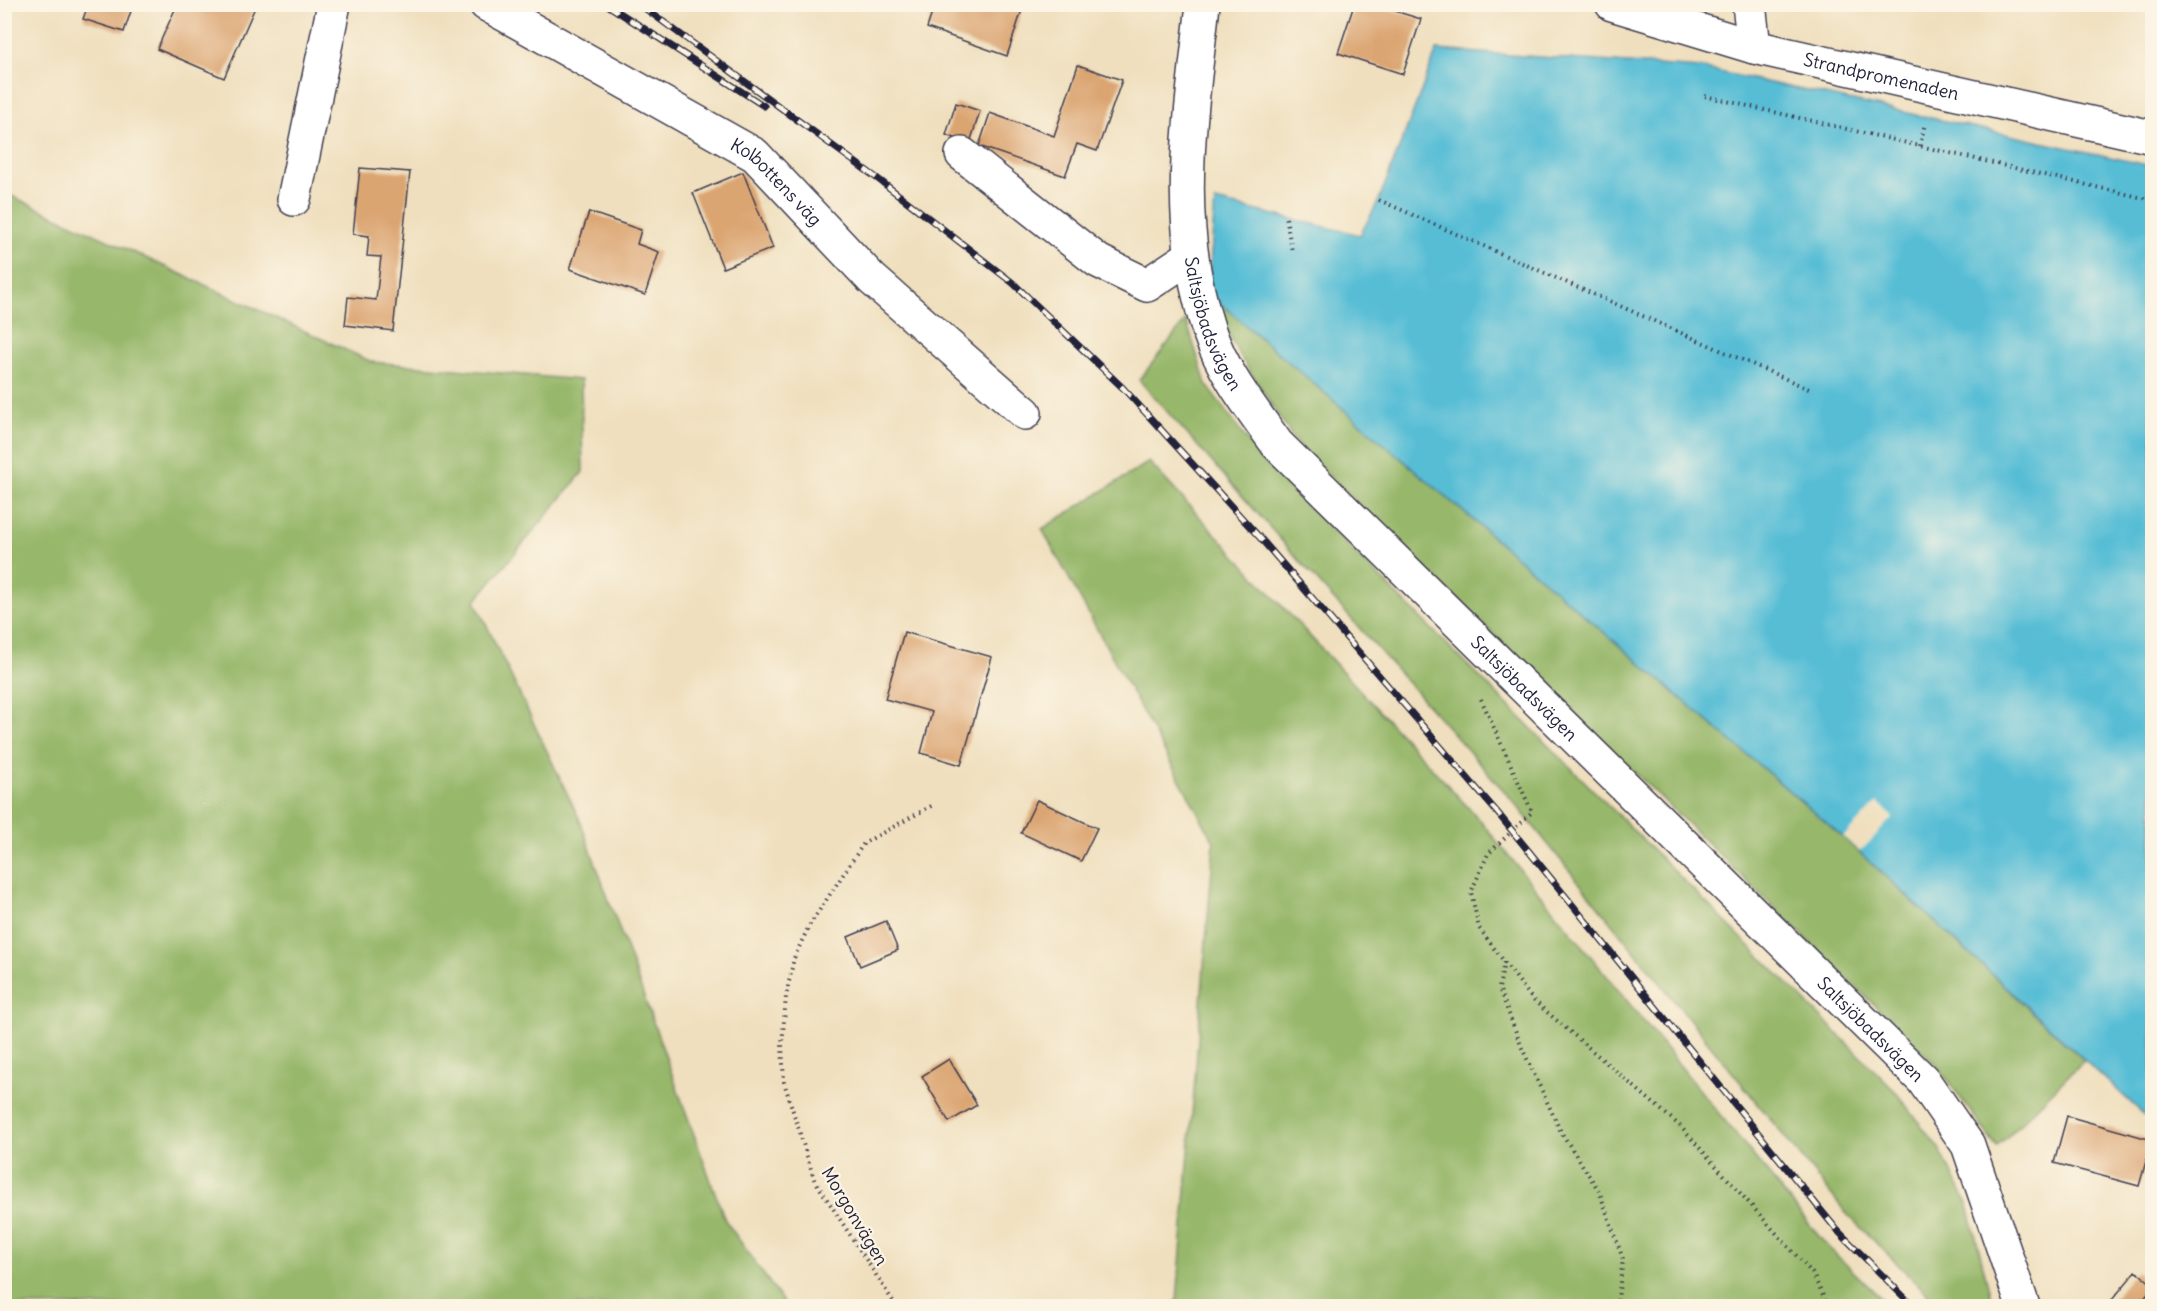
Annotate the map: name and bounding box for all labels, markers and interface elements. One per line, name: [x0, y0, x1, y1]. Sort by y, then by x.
street label: Strandpromenaden: [1802, 47, 1961, 105]
street label: Kolbottens väg: [727, 132, 827, 230]
street label: Saltsjöbadsvägen: [1180, 255, 1247, 395]
street label: Saltsjöbadsvägen: [1466, 630, 1583, 745]
street label: Saltsjöbadsvägen: [1813, 971, 1929, 1086]
street label: Morgonvägen: [817, 1162, 893, 1270]

